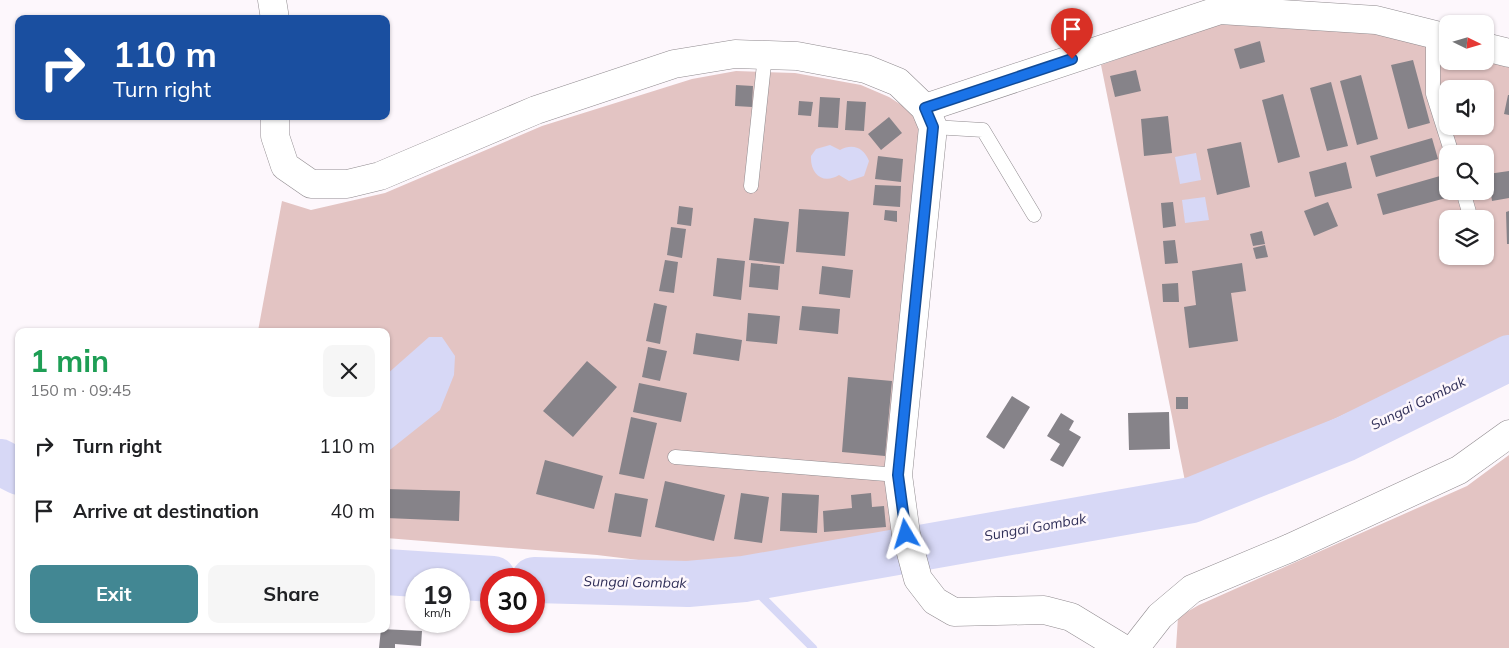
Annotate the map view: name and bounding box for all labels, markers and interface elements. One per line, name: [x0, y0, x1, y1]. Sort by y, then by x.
pin: [1051, 8, 1093, 59]
icon: arrive: [1058, 15, 1086, 43]
north arrow: [1439, 15, 1494, 70]
map controls: [1439, 15, 1494, 265]
text: 110 m: [113, 32, 217, 76]
icon: right: [30, 35, 95, 100]
text: Turn right: [113, 75, 211, 103]
button: sound: [1439, 80, 1494, 135]
button: search: [1439, 145, 1494, 200]
button: layers: [1439, 210, 1494, 265]
text: 1 min: [30, 342, 109, 380]
button: close: [323, 345, 375, 397]
water label: Sungai Gombak: [1368, 372, 1469, 434]
text: 150 m · 09:45: [30, 380, 131, 400]
icon: right: [30, 432, 58, 460]
text: Turn right: [73, 434, 162, 458]
text: 110 m: [319, 434, 375, 458]
icon: arrive: [30, 497, 58, 525]
text: Arrive at destination: [73, 499, 259, 523]
text: 40 m: [331, 499, 375, 523]
position arrow: [879, 507, 931, 559]
water label: Sungai Gombak: [983, 509, 1088, 545]
button: Exit: [30, 565, 198, 623]
button: Share: [208, 565, 375, 623]
speed limit sign: 30: [480, 568, 545, 633]
water label: Sungai Gombak: [583, 572, 688, 592]
text: 19: [422, 579, 453, 610]
text: km/h: [424, 605, 451, 620]

